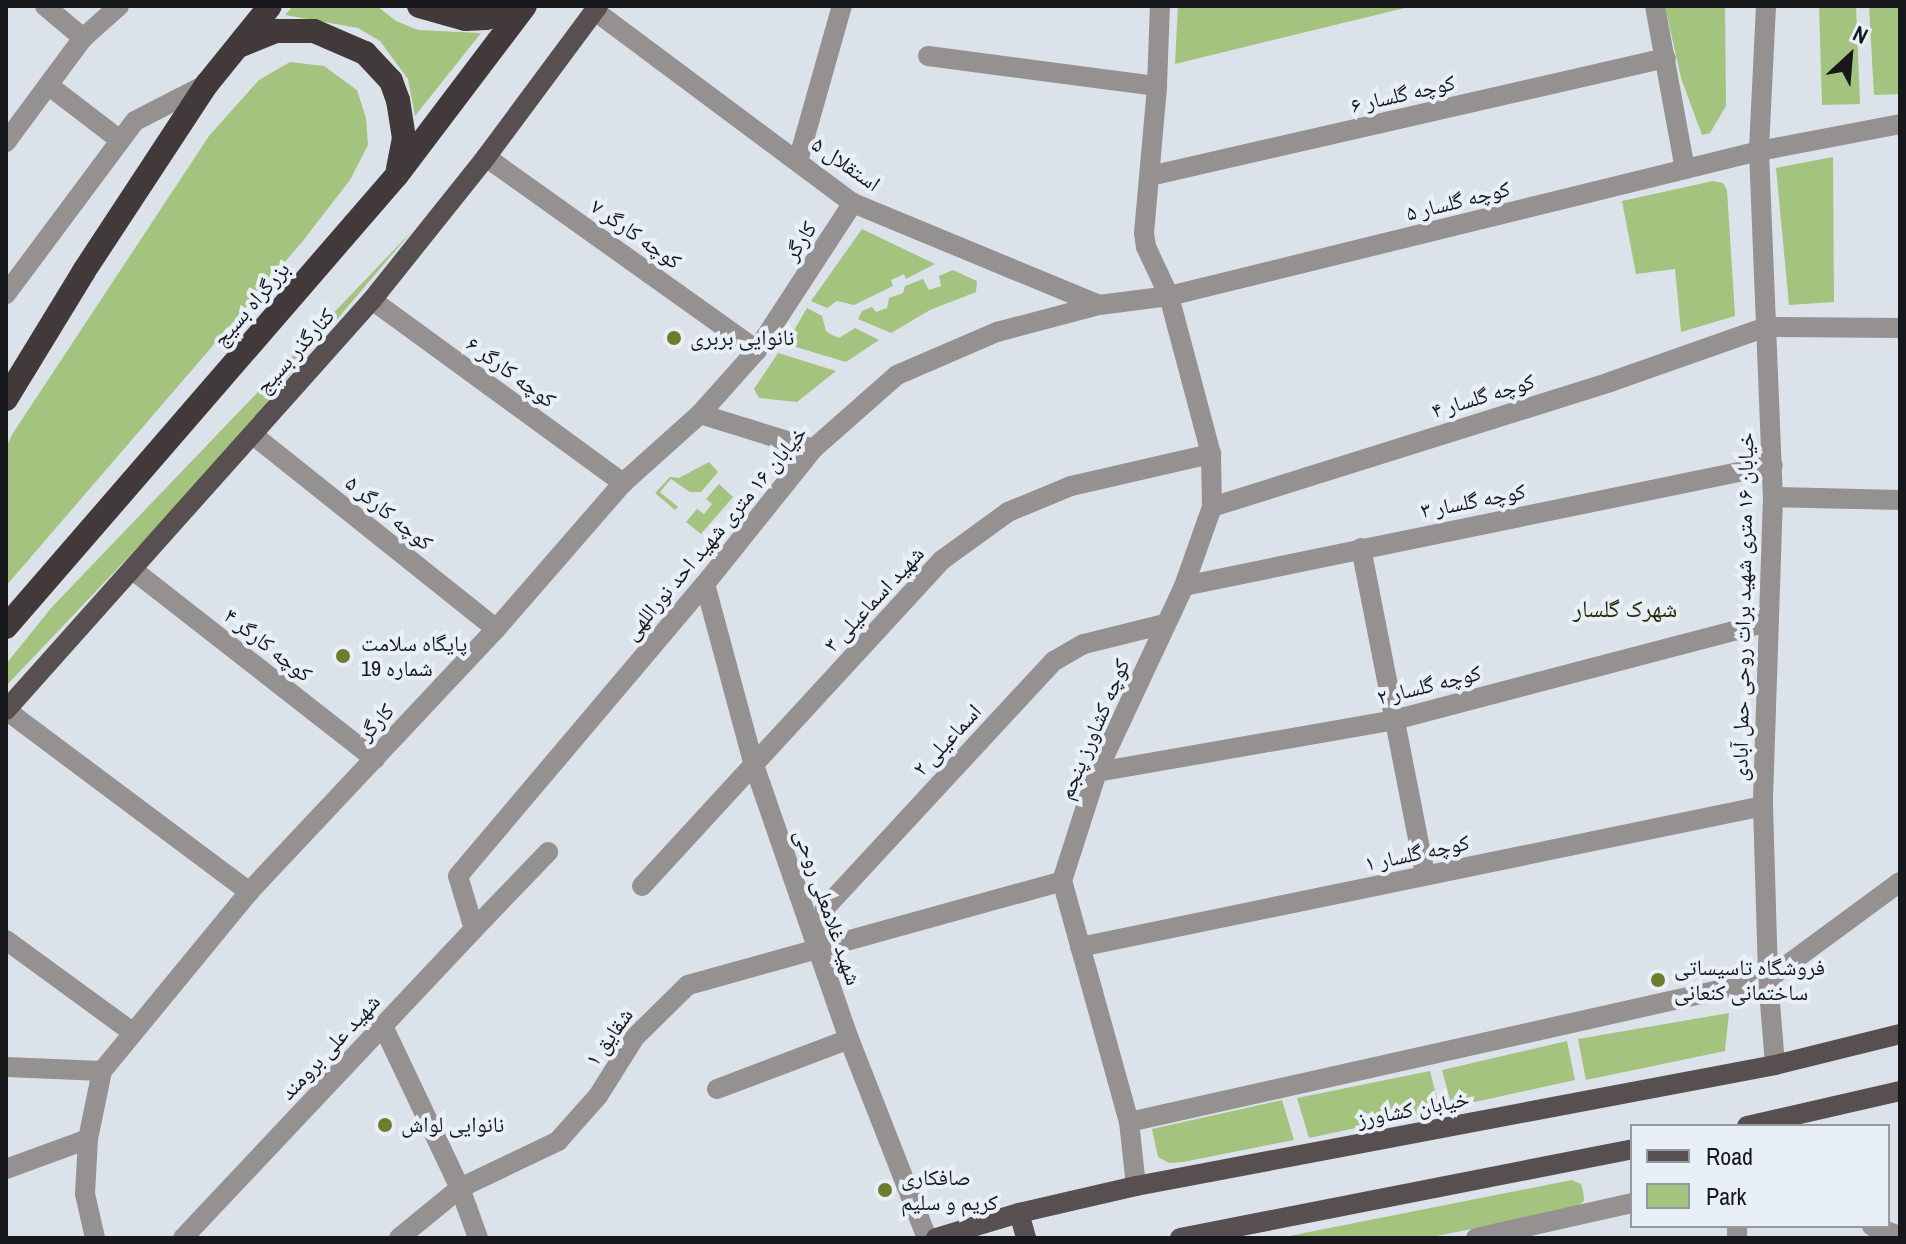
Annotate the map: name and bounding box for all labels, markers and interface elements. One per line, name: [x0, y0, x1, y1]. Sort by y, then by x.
north arrow: [1810, 16, 1890, 96]
text: N: [1848, 18, 1873, 51]
street label: کوچه گلسار ۶: [1348, 69, 1458, 119]
street label: استقلال ۵: [807, 131, 885, 197]
street label: کوچه گلسار ۵: [1403, 175, 1513, 227]
street label: کوچه کارگر ۷: [586, 193, 686, 275]
street label: کارگر: [778, 217, 822, 265]
street label: بزرگراه بسیج: [207, 256, 295, 352]
street label: کنارگذر بسیج: [250, 303, 340, 399]
place label: نانوایی بربری: [690, 325, 794, 351]
marker: نانوایی بربری: [665, 329, 683, 347]
street label: کوچه کارگر ۶: [461, 331, 561, 413]
street label: کوچه گلسار ۴: [1428, 368, 1538, 424]
street label: خیابان ۱۶ متری شهید احد نوراللهی: [618, 420, 812, 646]
street label: خیابان ۱۶ متری شهید برات روحی حمل آبادی: [1727, 432, 1759, 782]
street label: کوچه کارگر ۵: [340, 470, 438, 556]
street label: کوچه گلسار ۳: [1418, 478, 1528, 524]
street label: شهید اسماعیلی ۳: [818, 541, 930, 657]
district label: شهرک گلسار: [1573, 595, 1677, 623]
street label: کوچه کارگر ۴: [219, 602, 317, 688]
place label: پایگاه سلامت شماره 19: [361, 630, 467, 682]
marker: پایگاه سلامت شماره 19: [332, 645, 354, 667]
street label: کوچه کشاورز پنجم: [1053, 655, 1135, 803]
street label: کوچه گلسار ۲: [1374, 659, 1484, 711]
street label: کارگر: [352, 698, 400, 746]
street label: اسماعیلی ۲: [907, 699, 987, 781]
street label: شهید غلامعلی روحی: [789, 825, 867, 989]
street label: کوچه گلسار ۱: [1362, 829, 1472, 877]
place label: فروشگاه تاسیساتی ساختمانی کنعانی: [1674, 954, 1825, 1006]
marker: فروشگاه تاسیساتی ساختمانی کنعانی: [1649, 971, 1667, 989]
street label: شهید علی برومند: [274, 989, 386, 1105]
street label: شقایق ۱: [580, 1003, 638, 1071]
street label: خیابان کشاورز: [1355, 1085, 1471, 1133]
place label: نانوایی لواش: [401, 1112, 504, 1138]
marker: نانوایی لواش: [376, 1116, 394, 1134]
legend: [1630, 1124, 1890, 1228]
text: Road: [1706, 1140, 1753, 1172]
place label: صافکاری کریم و سلیم: [901, 1164, 998, 1216]
text: Park: [1706, 1180, 1746, 1212]
marker: صافکاری کریم و سلیم: [876, 1181, 894, 1199]

